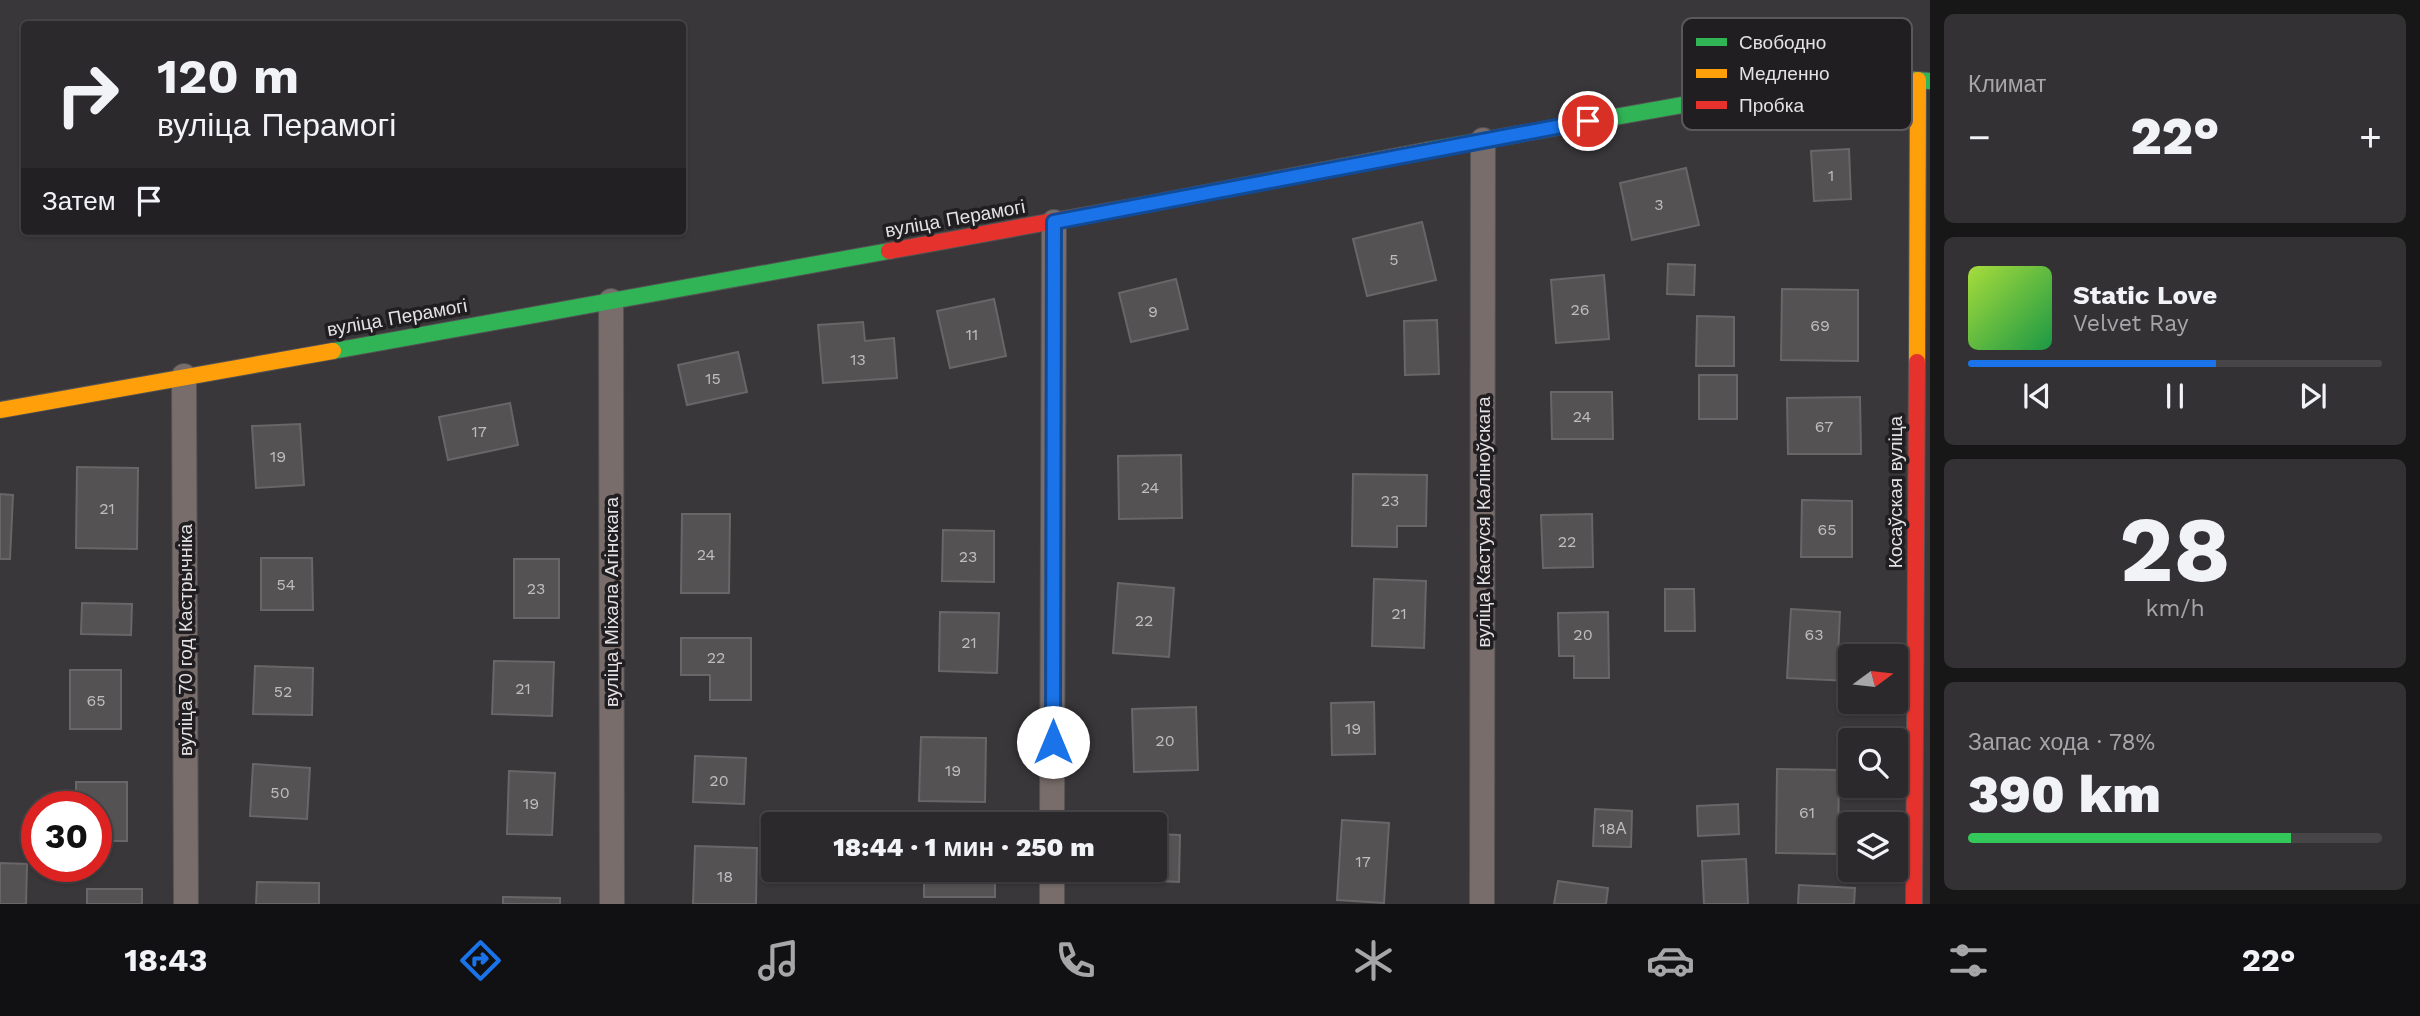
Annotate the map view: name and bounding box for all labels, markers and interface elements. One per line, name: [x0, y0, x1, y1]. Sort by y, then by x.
legend: [1682, 18, 1912, 130]
text: Свободно: [1739, 31, 1826, 54]
text: 120 m: [157, 47, 299, 105]
icon: right: [42, 49, 133, 140]
text: Медленно: [1739, 62, 1829, 85]
text: Климат: [1968, 71, 2046, 98]
pin: [1558, 91, 1618, 151]
text: Пробка: [1739, 94, 1804, 117]
icon: arrive: [1569, 102, 1607, 140]
text: вуліца Перамогі: [157, 106, 396, 144]
text: 22°: [2131, 106, 2219, 167]
text: −: [1968, 115, 1991, 159]
text: +: [2359, 115, 2382, 159]
house number: 1: [1828, 166, 1834, 185]
icon: arrive: [130, 182, 168, 220]
text: Затем: [42, 186, 116, 216]
street label: вуліца Перамогі: [883, 195, 1027, 242]
house number: 3: [1654, 195, 1664, 214]
house number: 5: [1389, 250, 1399, 269]
text: Static Love: [2073, 280, 2217, 310]
street label: вуліца Перамогі: [325, 294, 469, 341]
house number: 26: [1570, 300, 1590, 319]
house number: 9: [1148, 302, 1158, 321]
text: Velvet Ray: [2073, 310, 2189, 337]
house number: 69: [1810, 316, 1830, 335]
house number: 11: [966, 325, 978, 344]
house number: 13: [850, 350, 866, 369]
house number: 15: [705, 369, 721, 388]
icon: previous: [2018, 377, 2056, 415]
icon: pause: [2156, 377, 2194, 415]
icon: next: [2294, 377, 2332, 415]
street label: вуліца Кастуся Каліноўскага: [1472, 396, 1495, 647]
house number: 24: [1573, 407, 1592, 426]
street label: Косаўская вуліца: [1884, 415, 1907, 568]
house number: 67: [1815, 417, 1833, 436]
house number: 17: [471, 422, 487, 441]
house number: 19: [270, 447, 286, 466]
house number: 24: [1141, 478, 1160, 497]
house number: 23: [1381, 491, 1399, 510]
street label: вуліца Міхала Агінскага: [600, 496, 623, 707]
text: 28: [2119, 496, 2231, 603]
house number: 21: [99, 499, 115, 518]
house number: 65: [1817, 520, 1837, 539]
street label: вуліца 70 год Кастрычніка: [174, 524, 197, 756]
house number: 22: [1558, 532, 1576, 551]
house number: 24: [697, 545, 716, 564]
house number: 23: [959, 547, 977, 566]
house number: 54: [276, 575, 296, 594]
house number: 23: [527, 579, 545, 598]
text: km/h: [2145, 595, 2205, 622]
house number: 21: [1391, 604, 1407, 623]
house number: 22: [1135, 611, 1153, 630]
house number: 20: [1573, 625, 1593, 644]
house number: 63: [1804, 625, 1824, 644]
house number: 21: [961, 633, 977, 652]
north arrow: [1838, 644, 1908, 714]
map controls: [1838, 644, 1908, 882]
house number: 22: [707, 648, 725, 667]
house number: 21: [515, 679, 531, 698]
house number: 52: [274, 682, 292, 701]
house number: 65: [86, 691, 106, 710]
position arrow: [1016, 705, 1090, 779]
house number: 19: [1345, 719, 1361, 738]
button: search: [1838, 728, 1908, 798]
text: Запас хода · 78%: [1968, 729, 2155, 756]
house number: 20: [1155, 731, 1175, 750]
house number: 19: [945, 761, 961, 780]
text: 390 km: [1968, 764, 2161, 825]
house number: 20: [709, 771, 729, 790]
house number: 50: [270, 783, 290, 802]
speed limit sign: 30: [21, 791, 112, 882]
house number: 19: [523, 794, 539, 813]
house number: 61: [1799, 803, 1815, 822]
button: layers: [1838, 812, 1908, 882]
house number: 18А: [1600, 819, 1627, 838]
text: 18:44 · 1 мин · 250 m: [833, 832, 1095, 862]
house number: 17: [1355, 852, 1371, 871]
house number: 18: [717, 867, 733, 886]
icon: directions: [456, 936, 505, 985]
icon: music: [754, 936, 803, 985]
icon: phone: [1051, 936, 1100, 985]
icon: climate: [1349, 936, 1398, 985]
icon: car: [1646, 936, 1695, 985]
icon: filters: [1944, 936, 1993, 985]
text: 18:43: [124, 941, 207, 979]
text: 22°: [2242, 941, 2296, 979]

